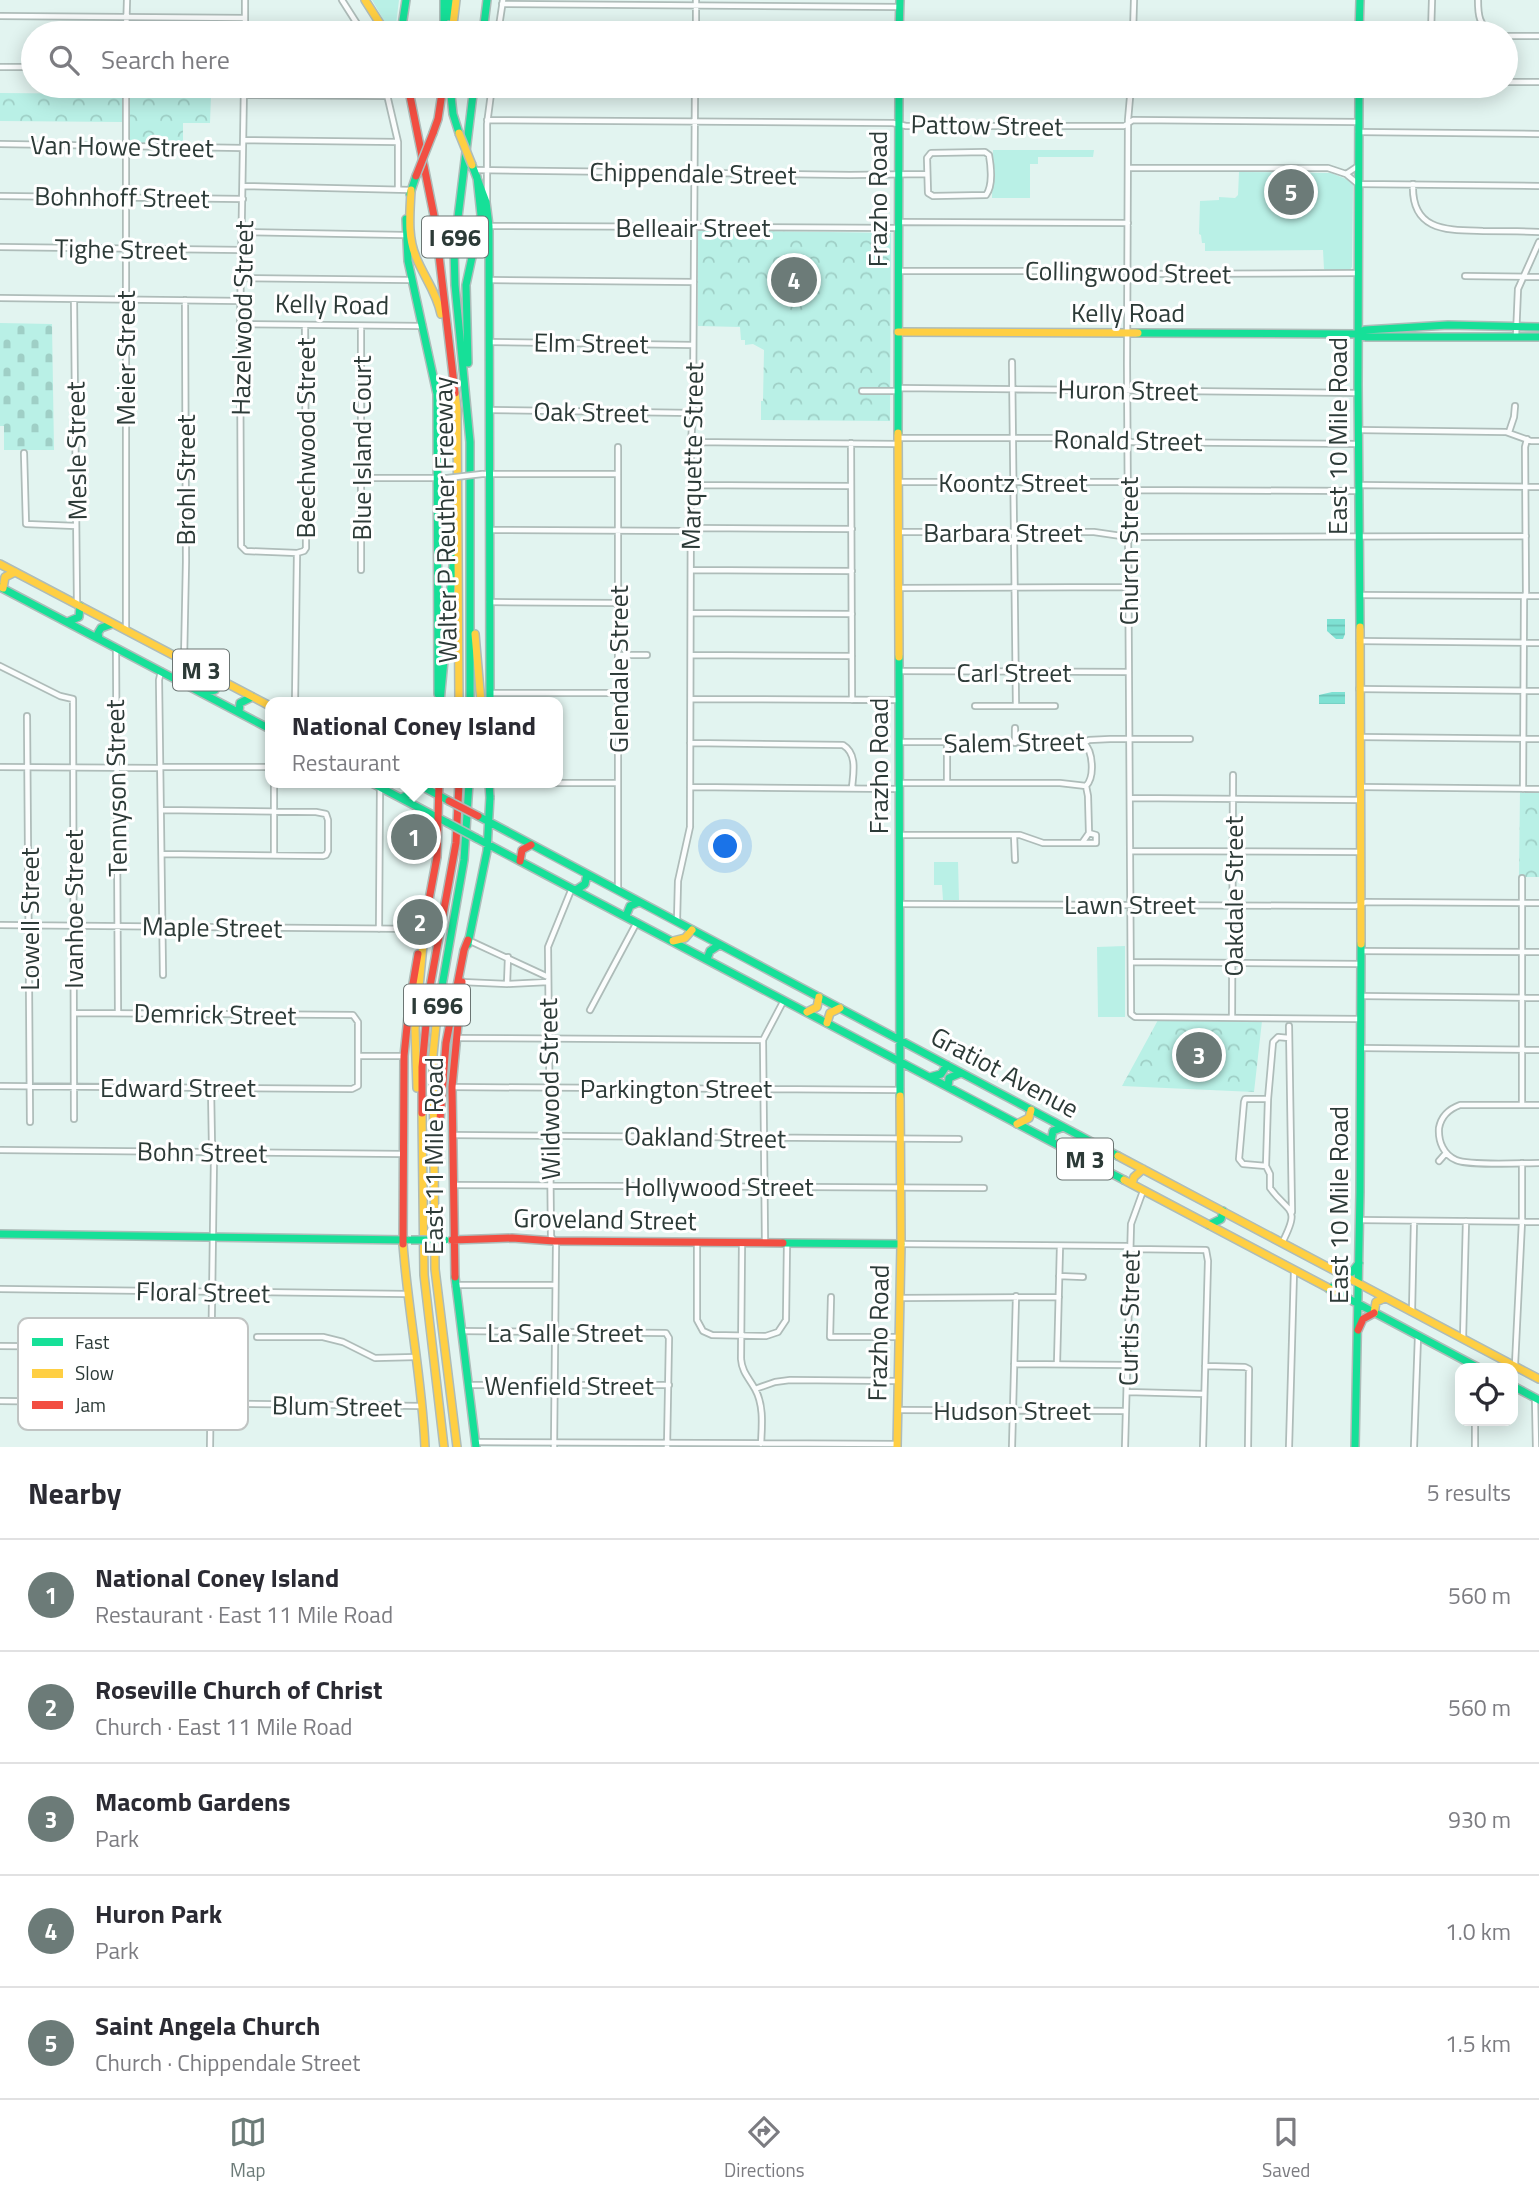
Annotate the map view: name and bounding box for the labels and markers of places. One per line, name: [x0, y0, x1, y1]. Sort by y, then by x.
pin: 5: [1268, 166, 1314, 218]
pin: 4: [771, 254, 817, 306]
pin: 1: [391, 811, 437, 863]
pin: 2: [397, 896, 443, 948]
pin: 3: [1176, 1029, 1222, 1081]

